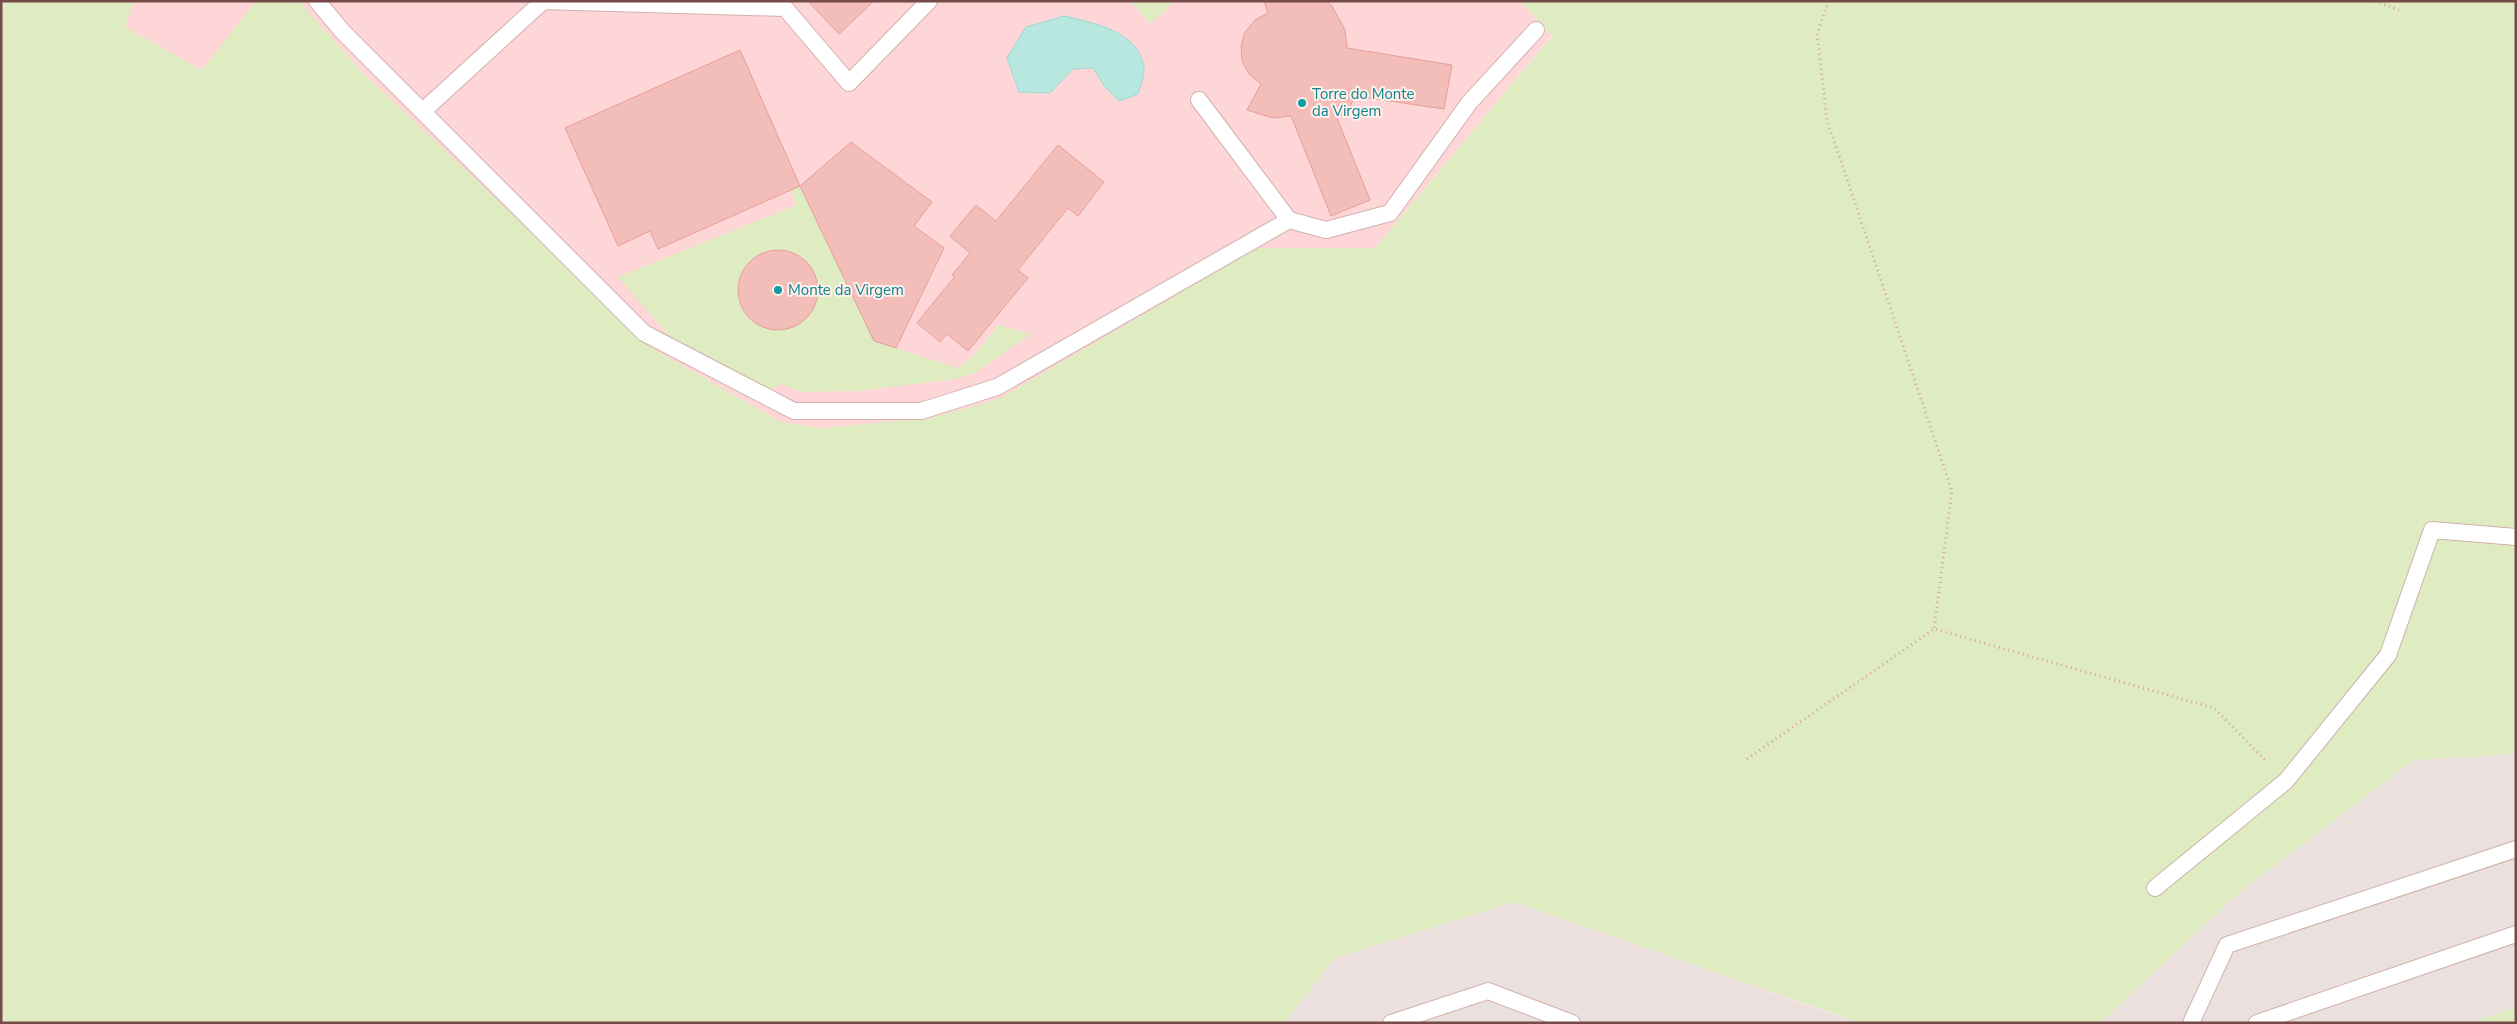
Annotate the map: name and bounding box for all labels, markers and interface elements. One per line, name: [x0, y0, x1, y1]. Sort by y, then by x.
place label: Torre do Monte da Virgem: [1312, 84, 1415, 121]
marker: Torre do Monte da Virgem: [1296, 97, 1308, 109]
place label: Monte da Virgem: [788, 280, 904, 300]
marker: Monte da Virgem: [772, 284, 784, 296]

